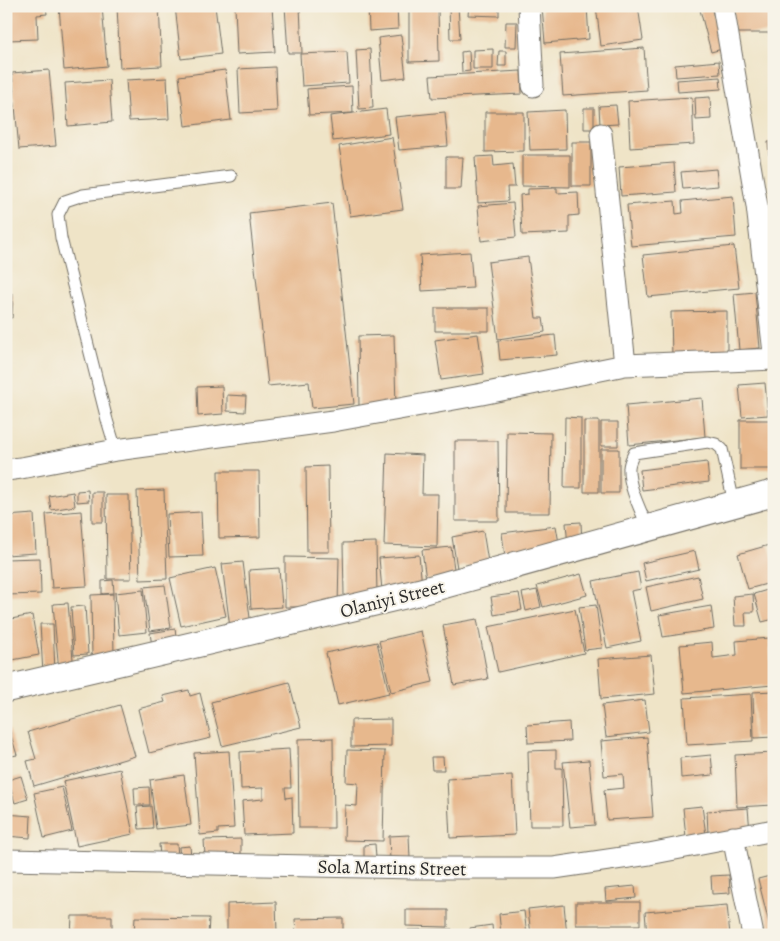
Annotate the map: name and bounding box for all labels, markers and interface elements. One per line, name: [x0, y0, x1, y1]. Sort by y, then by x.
street label: Olaniyi Street: [337, 573, 447, 624]
street label: Sola Martins Street: [317, 854, 467, 882]

